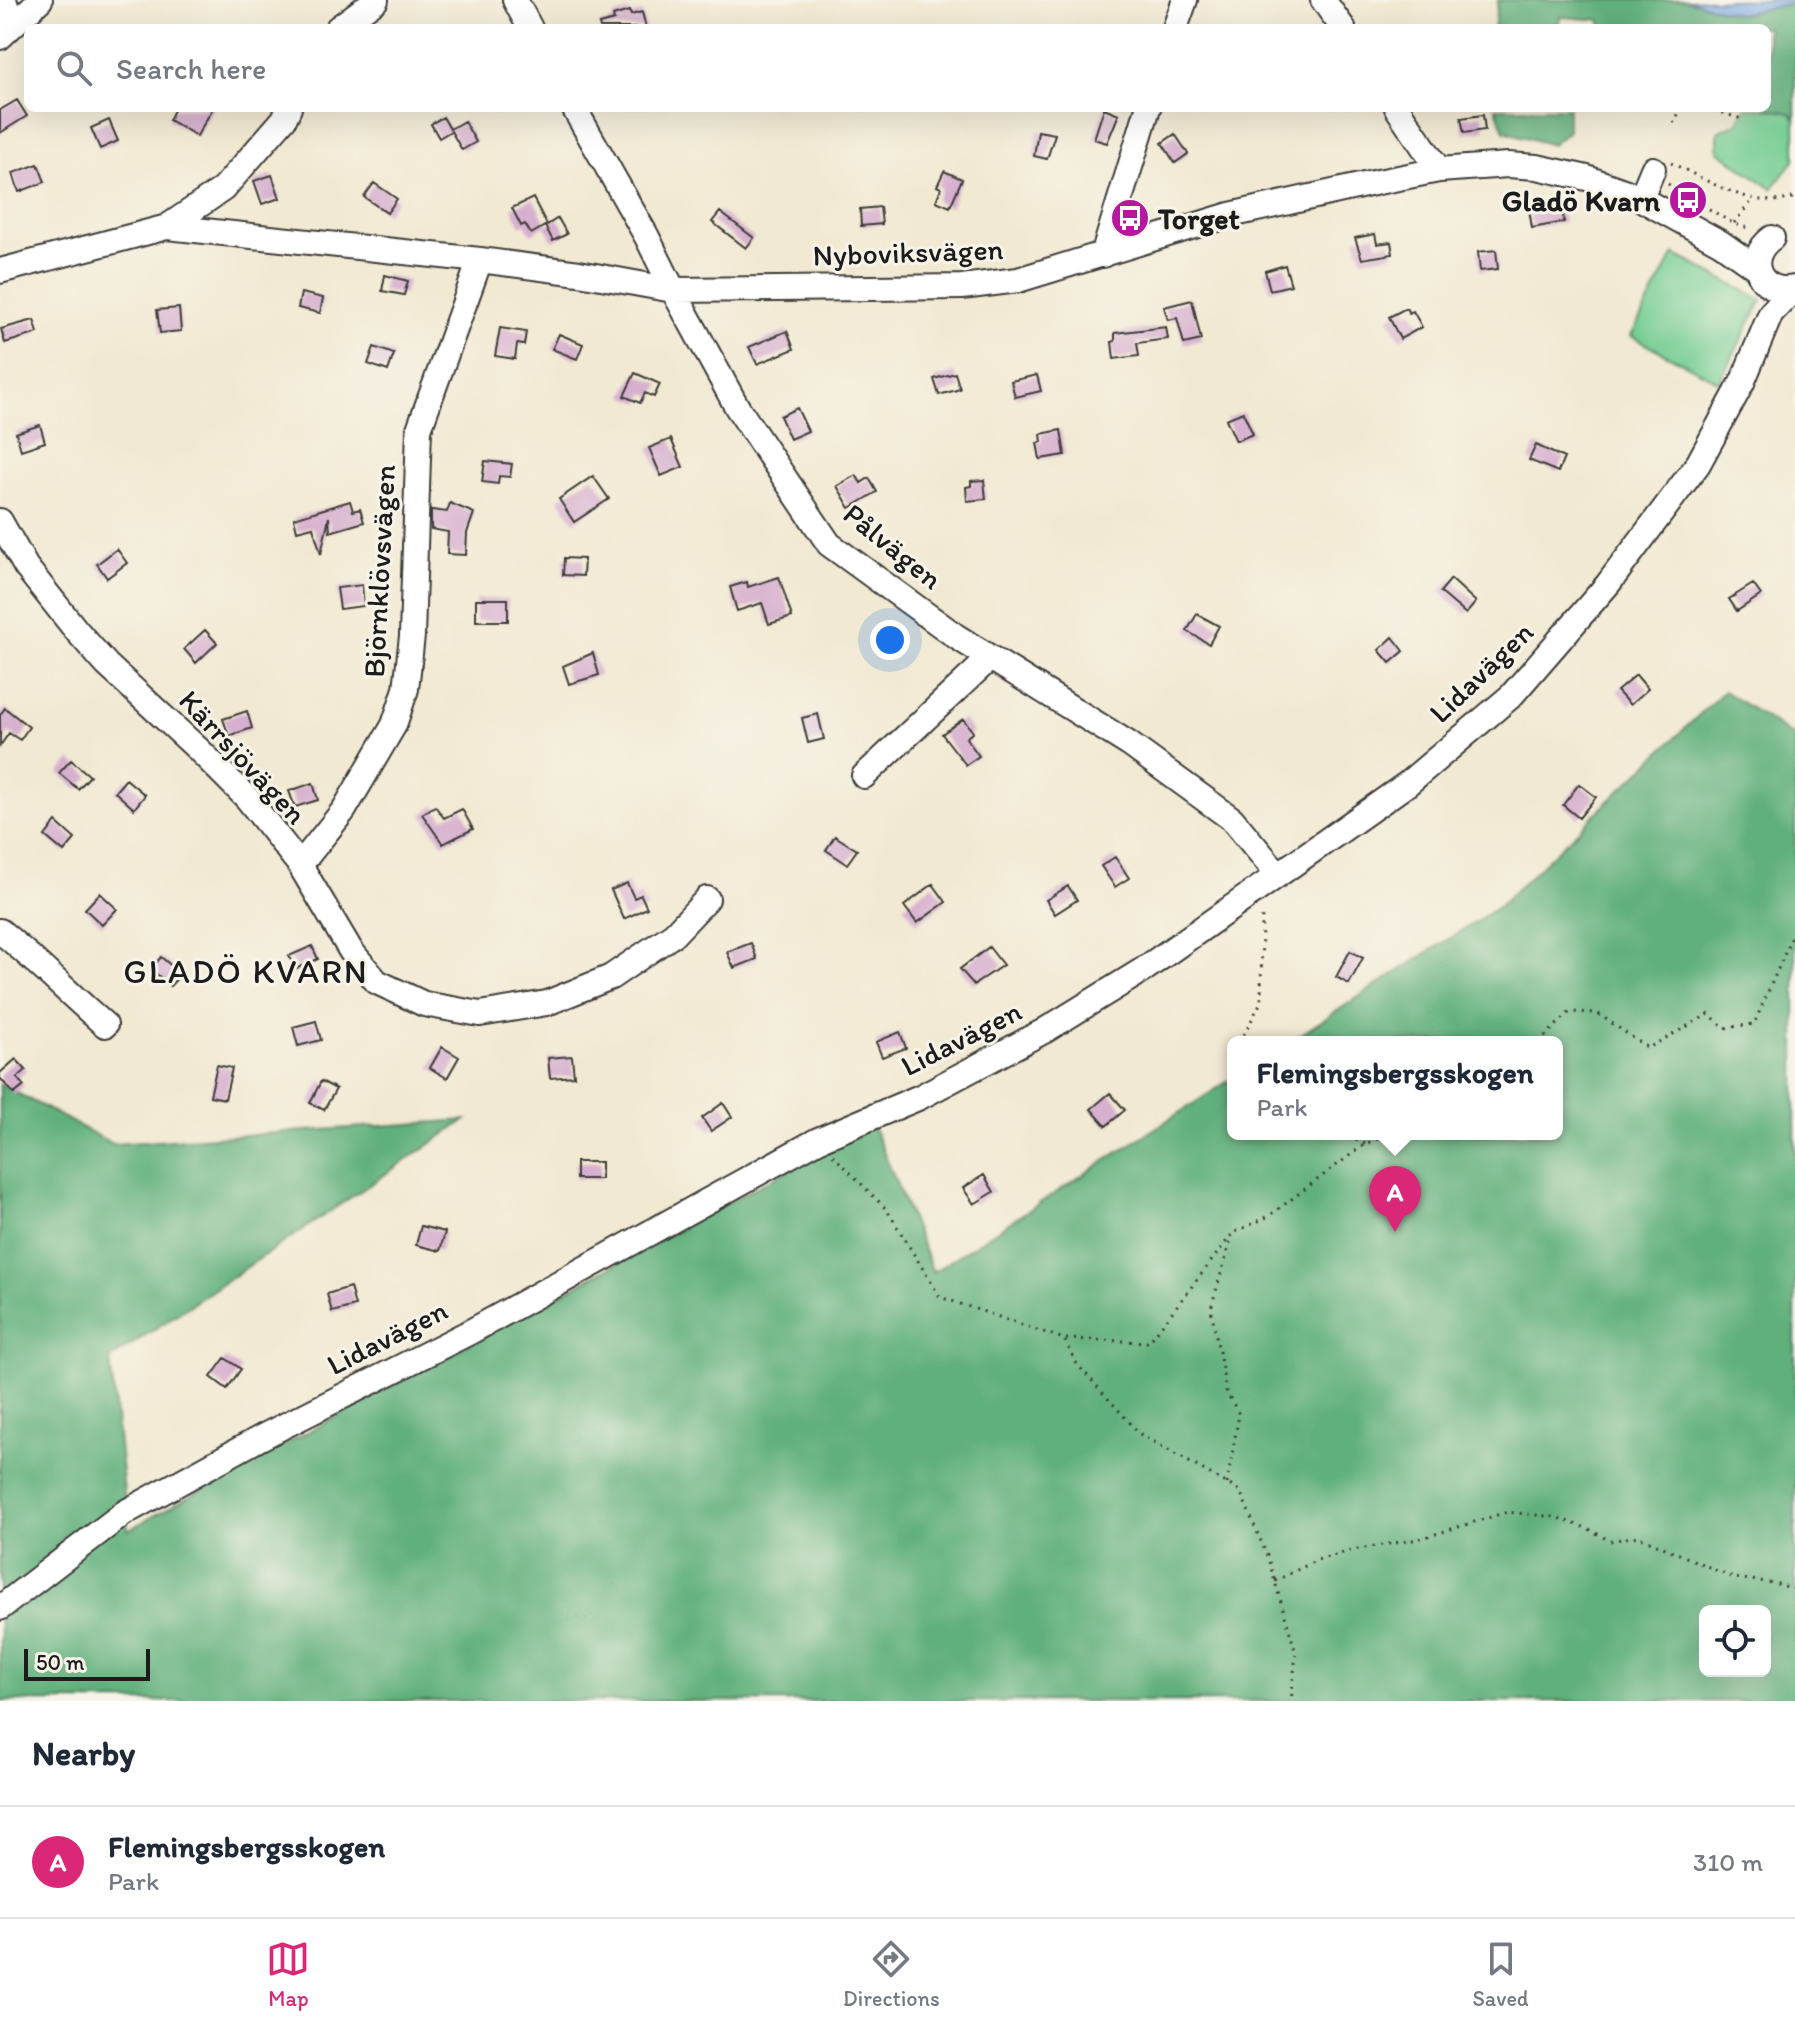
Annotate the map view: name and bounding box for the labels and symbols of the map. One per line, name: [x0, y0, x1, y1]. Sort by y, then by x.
bus stop icon: Gladö Kvarn: [1667, 179, 1709, 221]
place label: Gladö Kvarn: [1502, 182, 1661, 219]
bus stop icon: Torget: [1109, 197, 1151, 239]
place label: Torget: [1157, 200, 1240, 237]
street label: Nyboviksvägen: [812, 230, 1004, 274]
street label: Björnklövsvägen: [355, 464, 403, 678]
street label: Pålvägen: [836, 495, 950, 597]
street label: Lidavägen: [1421, 613, 1541, 731]
your location: [870, 620, 910, 660]
street label: Kärrsjövägen: [171, 682, 315, 832]
district label: GLADÖ KVARN: [123, 951, 369, 992]
street label: Lidavägen: [894, 992, 1028, 1084]
pin: A: [1369, 1166, 1421, 1232]
street label: Lidavägen: [320, 1291, 454, 1383]
scale bar: [24, 1645, 150, 1681]

